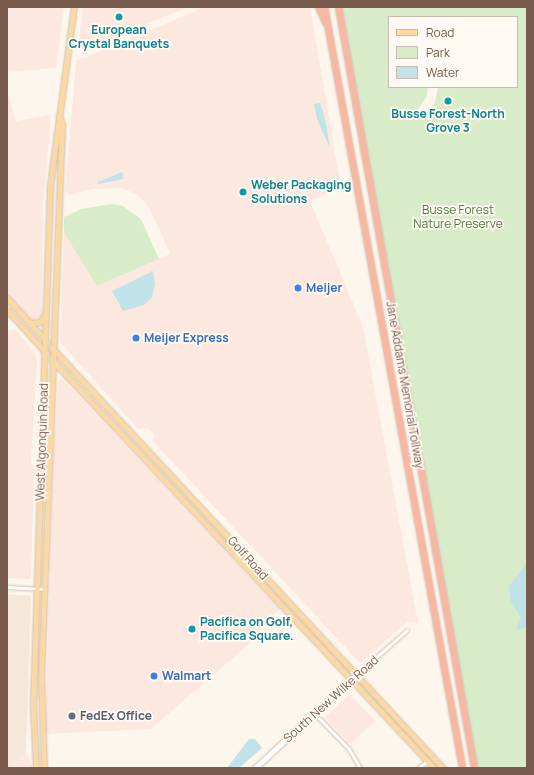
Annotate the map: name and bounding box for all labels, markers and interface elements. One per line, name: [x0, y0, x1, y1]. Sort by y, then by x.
marker: European Crystal Banquets: [114, 12, 124, 22]
legend: [388, 16, 518, 88]
place label: European Crystal Banquets: [69, 23, 169, 51]
text: Road: [426, 24, 454, 41]
text: Park: [426, 44, 450, 61]
text: Water: [426, 64, 459, 81]
marker: Busse Forest-North Grove 3: [443, 96, 453, 106]
place label: Busse Forest-North Grove 3: [391, 107, 505, 135]
place label: Weber Packaging Solutions: [251, 178, 351, 206]
marker: Weber Packaging Solutions: [238, 187, 248, 197]
park label: Busse Forest Nature Preserve: [413, 203, 503, 231]
place label: Meijer: [306, 281, 342, 295]
marker: Meijer: [293, 283, 303, 293]
street label: Jane Addams Memorial Tollway: [383, 300, 427, 470]
place label: Meijer Express: [144, 331, 229, 345]
marker: Meijer Express: [131, 333, 141, 343]
street label: West Algonquin Road: [33, 383, 51, 501]
street label: Golf Road: [225, 533, 271, 583]
place label: Pacifica on Golf, Pacifica Square.: [200, 615, 294, 643]
marker: Pacifica on Golf, Pacifica Square.: [187, 624, 197, 634]
street label: South New Wilke Road: [281, 653, 381, 745]
place label: Walmart: [162, 669, 211, 683]
marker: Walmart: [149, 671, 159, 681]
place label: FedEx Office: [80, 709, 152, 723]
marker: FedEx Office: [67, 711, 77, 721]

